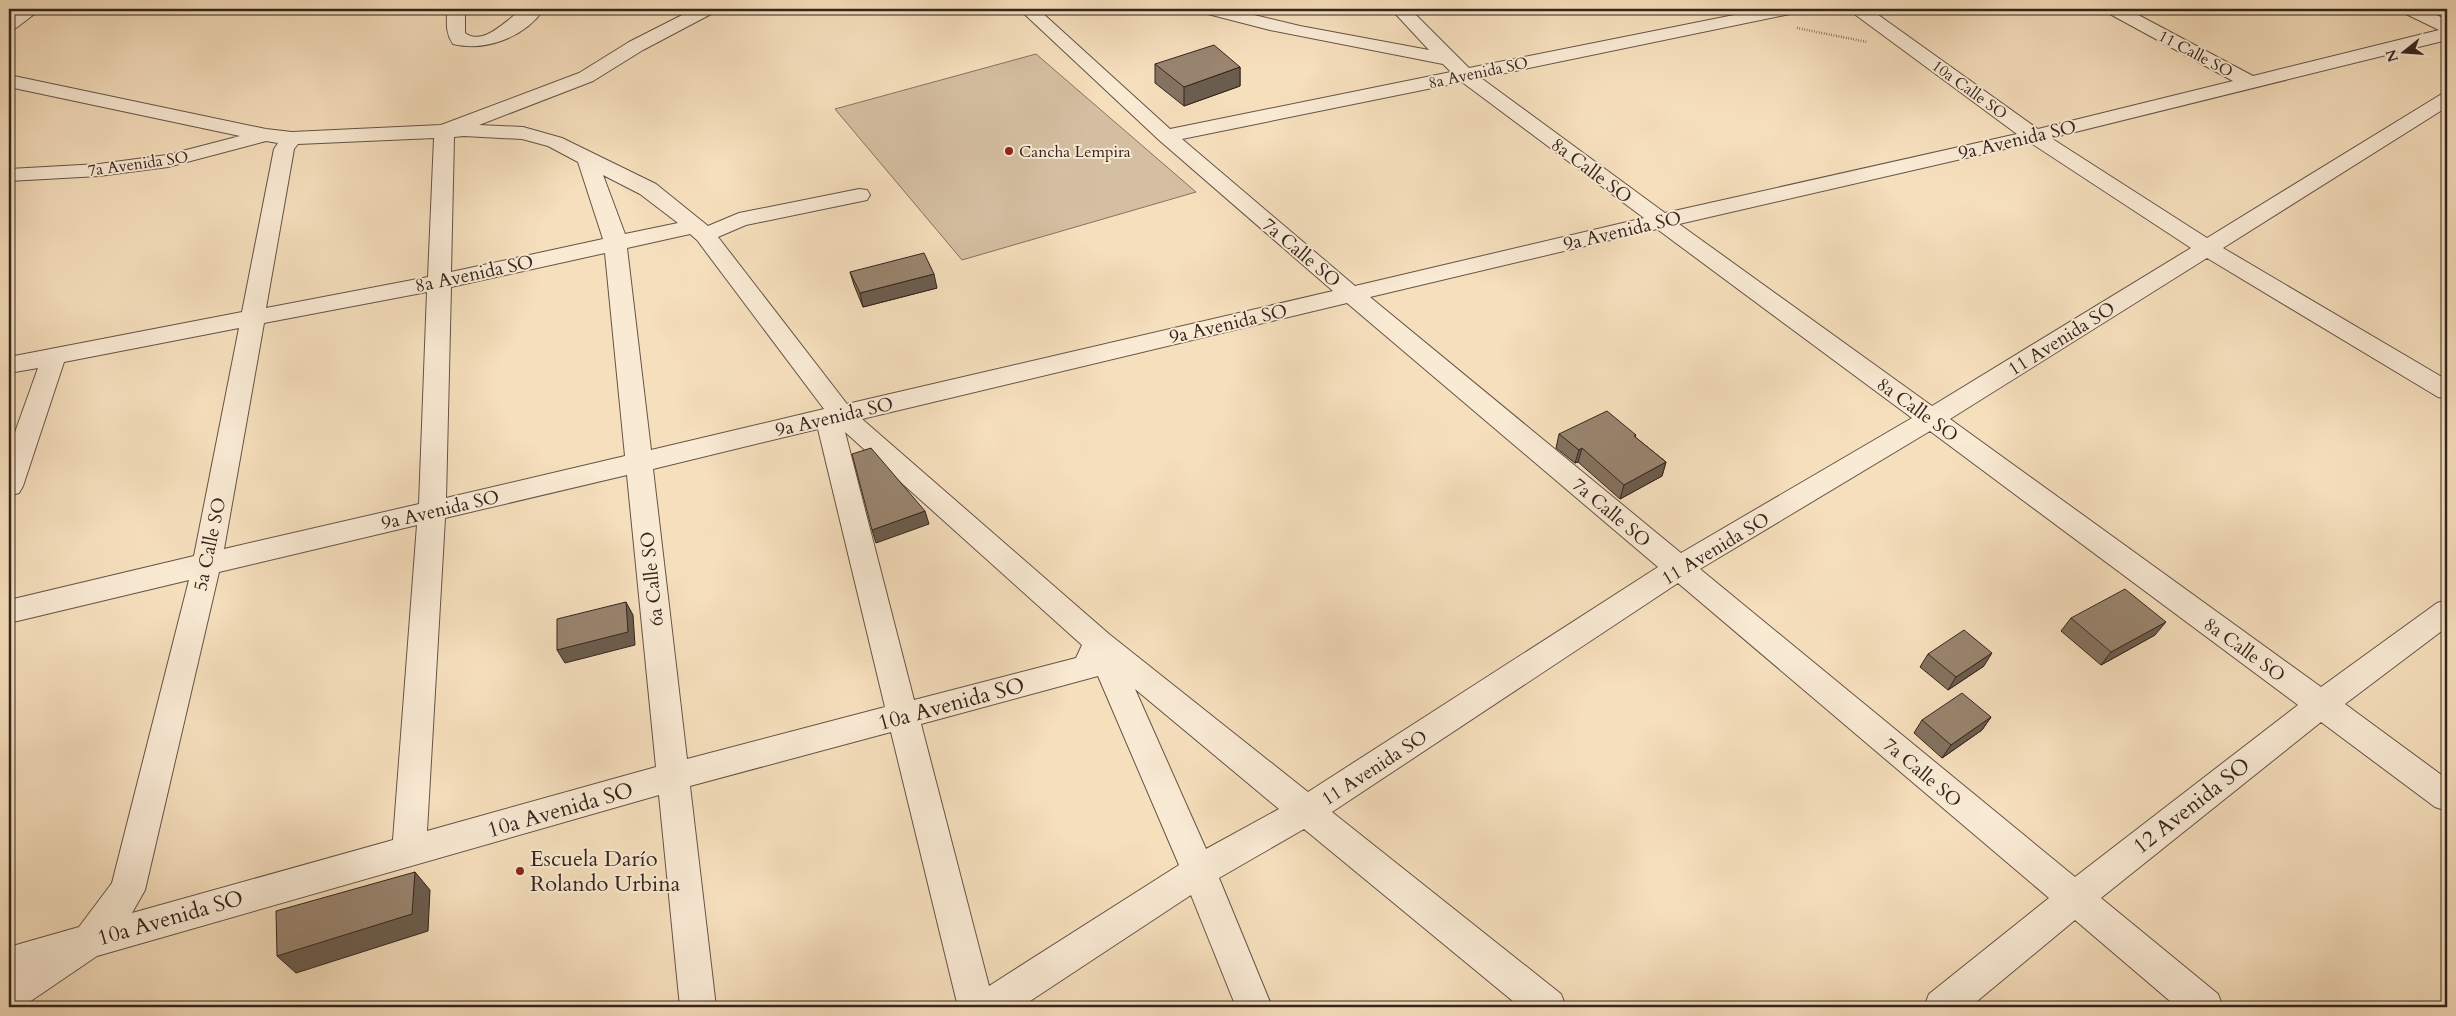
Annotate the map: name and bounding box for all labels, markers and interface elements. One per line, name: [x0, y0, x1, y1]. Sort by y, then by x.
street label: 11 Calle SO: [2154, 25, 2237, 83]
north arrow: [2378, 28, 2428, 78]
text: N: [2381, 47, 2403, 64]
street label: 8a Avenida SO: [1426, 52, 1530, 94]
street label: 10a Calle SO: [1927, 55, 2012, 125]
street label: 9a Avenida SO: [1956, 114, 2079, 166]
street label: 8a Calle SO: [1546, 132, 1637, 210]
place label: Cancha Lempira: [1019, 141, 1131, 163]
marker: Cancha Lempira: [1003, 145, 1015, 157]
street label: 7a Avenida SO: [86, 146, 190, 182]
street label: 9a Avenida SO: [1561, 205, 1684, 257]
street label: 7a Calle SO: [1257, 212, 1346, 293]
street label: 8a Avenida SO: [413, 249, 536, 299]
street label: 11 Avenida SO: [2003, 296, 2120, 382]
street label: 9a Avenida SO: [1167, 298, 1290, 350]
street label: 8a Calle SO: [1871, 371, 1964, 448]
street label: 9a Avenida SO: [773, 391, 896, 443]
street label: 7a Calle SO: [1567, 472, 1656, 553]
street label: 9a Avenida SO: [379, 484, 502, 536]
street label: 5a Calle SO: [187, 495, 233, 593]
street label: 11 Avenida SO: [1657, 506, 1774, 591]
street label: 6a Calle SO: [634, 530, 670, 628]
street label: 8a Calle SO: [2198, 611, 2291, 688]
street label: 10a Avenida SO: [875, 670, 1028, 738]
street label: 11 Avenida SO: [1316, 724, 1433, 812]
street label: 7a Calle SO: [1878, 732, 1967, 813]
street label: 12 Avenida SO: [2127, 751, 2256, 861]
street label: 10a Avenida SO: [484, 775, 637, 845]
place label: Escuela Darío Rolando Urbina: [530, 844, 681, 899]
marker: Escuela Darío Rolando Urbina: [514, 865, 526, 877]
street label: 10a Avenida SO: [94, 883, 247, 953]

